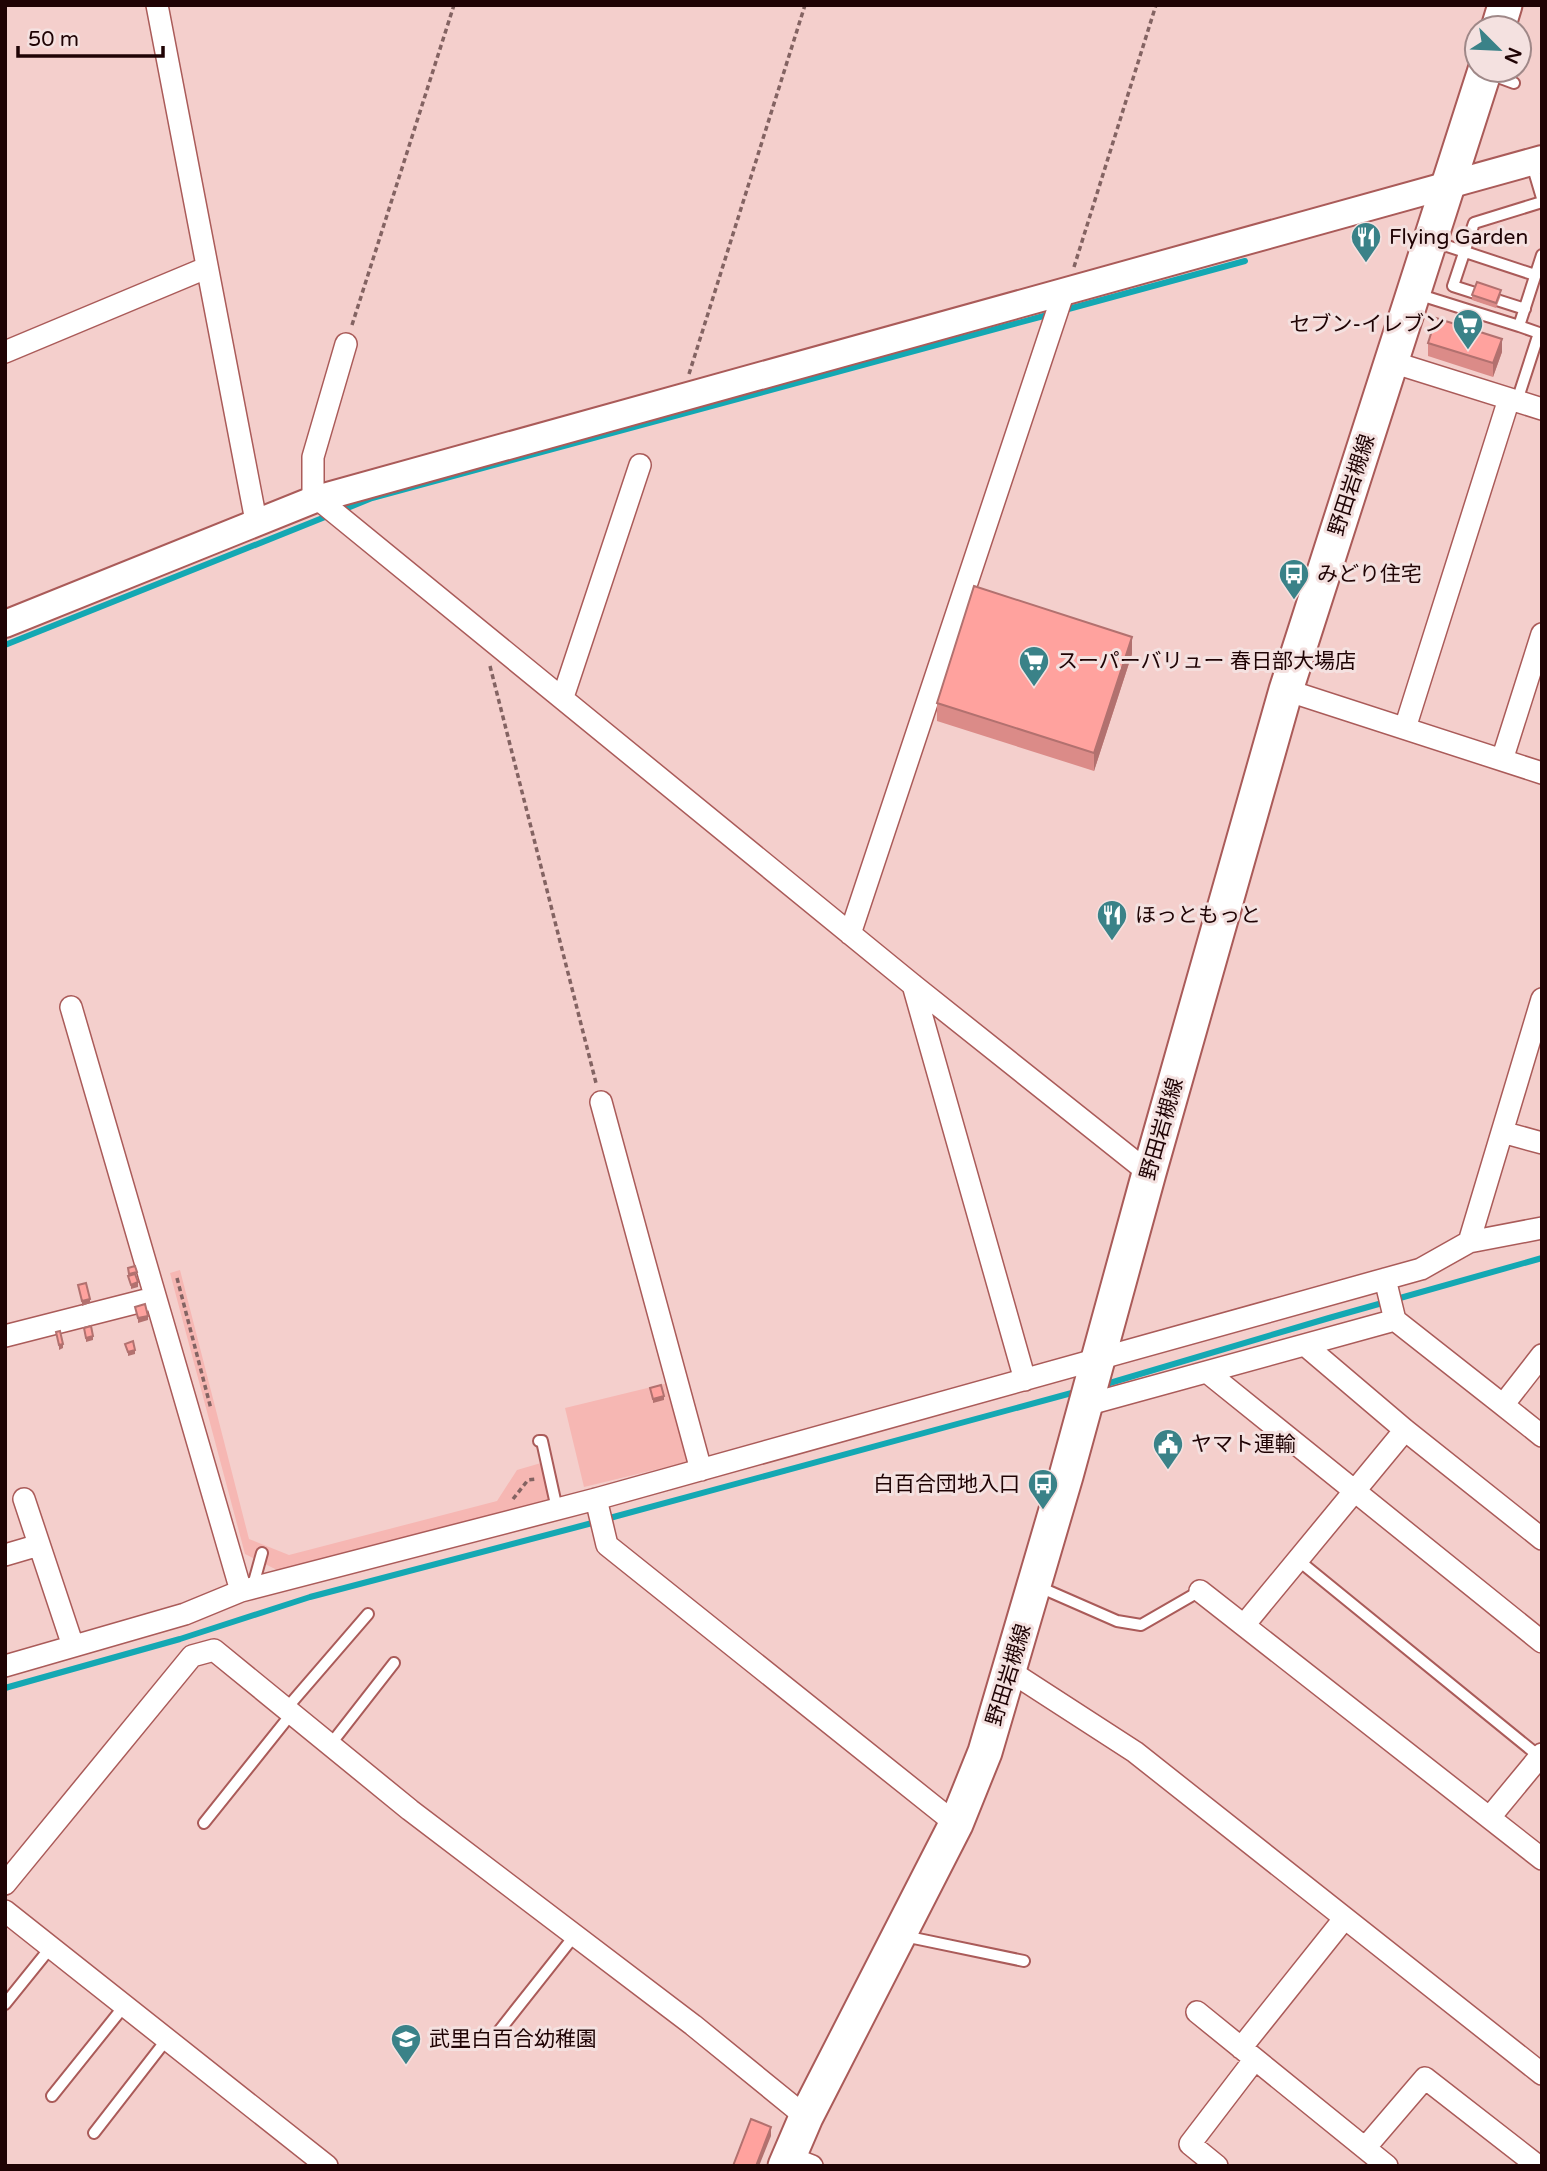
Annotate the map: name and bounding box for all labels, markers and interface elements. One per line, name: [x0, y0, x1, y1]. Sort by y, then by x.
scale bar: [18, 14, 163, 58]
north arrow: [1463, 14, 1533, 84]
text: 50 m: [28, 27, 79, 52]
text: N: [1499, 44, 1526, 67]
restaurant icon: Flying Garden: [1349, 220, 1383, 264]
place label: Flying Garden: [1389, 225, 1528, 250]
supermarket icon: セブン-イレブン: [1451, 307, 1485, 351]
place label: セブン-イレブン: [1289, 312, 1445, 337]
street label: 野田岩槻線: [1324, 431, 1380, 539]
bus stop icon: みどり住宅: [1277, 557, 1311, 601]
place label: みどり住宅: [1317, 562, 1422, 587]
supermarket icon: スーパーバリュー 春日部大場店: [1017, 644, 1051, 688]
place label: スーパーバリュー 春日部大場店: [1057, 649, 1356, 674]
restaurant icon: ほっともっと: [1095, 898, 1129, 942]
place label: ほっともっと: [1135, 903, 1261, 928]
street label: 野田岩槻線: [1136, 1075, 1188, 1183]
public building icon: ヤマト運輸: [1151, 1427, 1185, 1471]
place label: ヤマト運輸: [1191, 1432, 1296, 1457]
bus stop icon: 白百合団地入口: [1026, 1467, 1060, 1511]
place label: 白百合団地入口: [873, 1472, 1020, 1497]
street label: 野田岩槻線: [982, 1621, 1036, 1729]
school or university icon: 武里白百合幼稚園: [389, 2022, 423, 2066]
place label: 武里白百合幼稚園: [429, 2027, 597, 2052]

